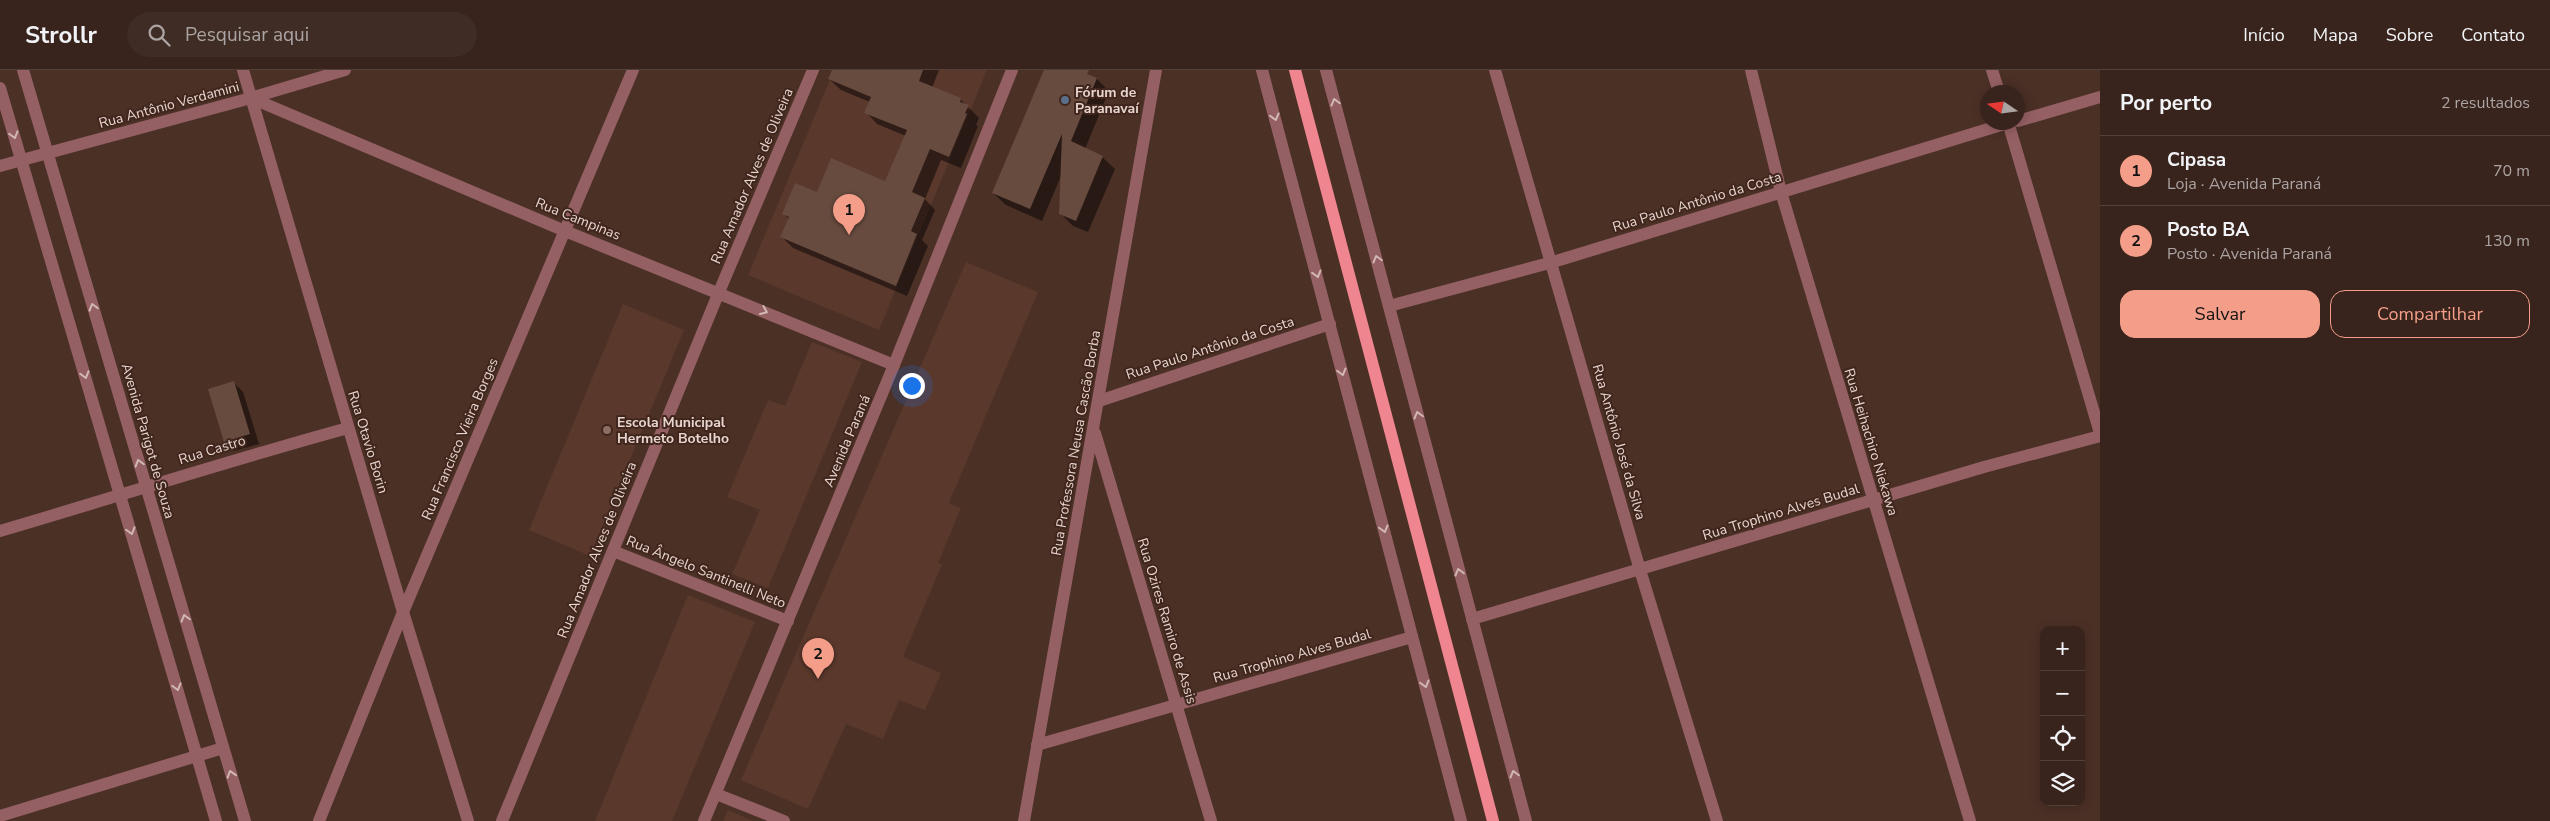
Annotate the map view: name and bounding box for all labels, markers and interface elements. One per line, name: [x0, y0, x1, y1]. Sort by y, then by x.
search box: [127, 12, 477, 57]
text: Strollr: [25, 19, 97, 51]
icon: search: [145, 21, 173, 49]
text: Pesquisar aqui: [185, 22, 309, 48]
text: Início: [2243, 23, 2285, 47]
text: Mapa: [2313, 23, 2358, 47]
text: Sobre: [2386, 23, 2433, 47]
text: Contato: [2461, 23, 2525, 47]
street label: Rua Antônio Verdamini: [97, 77, 241, 133]
place label: Fórum de Paranavaí: [1075, 83, 1140, 118]
street label: Rua Amador Alves de Oliveira: [706, 85, 798, 267]
north arrow: [1980, 85, 2025, 130]
text: Por perto: [2120, 89, 2212, 117]
text: 2 resultados: [2441, 92, 2530, 114]
marker: Fórum de Paranavaí: [1059, 94, 1071, 106]
one-way arrow: [1330, 98, 1340, 106]
one-way arrow: [1269, 113, 1280, 122]
one-way arrow: [8, 130, 18, 139]
text: Cipasa: [2167, 147, 2226, 173]
text: 1: [2131, 160, 2141, 182]
text: 70 m: [2493, 160, 2530, 182]
street label: Rua Paulo Antônio da Costa: [1610, 167, 1784, 237]
text: Loja · Avenida Paraná: [2167, 173, 2321, 195]
street label: Rua Campinas: [533, 193, 624, 245]
pin: 1: [833, 194, 865, 235]
text: Posto BA: [2167, 217, 2249, 243]
text: 2: [2131, 230, 2141, 252]
text: 130 m: [2483, 230, 2530, 252]
text: Posto · Avenida Paraná: [2167, 243, 2332, 265]
one-way arrow: [1372, 254, 1383, 263]
one-way arrow: [1311, 270, 1321, 278]
button: Salvar: [2120, 290, 2320, 338]
button: Compartilhar: [2330, 290, 2530, 338]
one-way arrow: [88, 303, 98, 311]
one-way arrow: [759, 304, 768, 315]
street label: Rua Paulo Antônio da Costa: [1123, 312, 1297, 384]
street label: Rua Professora Neusa Cascão Borba: [1047, 329, 1105, 557]
street label: Rua Francisco Vieira Borges: [417, 355, 503, 523]
street label: Avenida Parigot de Souza: [117, 361, 179, 521]
street label: Rua Antônio José da Silva: [1588, 362, 1650, 522]
street label: Rua Heihachiro Niekawa: [1839, 366, 1903, 518]
one-way arrow: [1337, 367, 1347, 375]
one-way arrow: [79, 370, 89, 378]
your location: [899, 373, 925, 399]
street label: Rua Otavio Borin: [343, 388, 393, 496]
street label: Avenida Paraná: [819, 392, 875, 490]
one-way arrow: [1413, 410, 1424, 419]
place label: Escola Municipal Hermeto Botelho: [617, 413, 729, 448]
marker: Escola Municipal Hermeto Botelho: [601, 424, 613, 436]
street label: Rua Castro: [176, 431, 248, 469]
one-way arrow: [134, 459, 144, 467]
street label: Rua Amador Alves de Oliveira: [553, 459, 641, 641]
street label: Rua Trophino Alves Budal: [1700, 479, 1863, 545]
one-way arrow: [1378, 524, 1388, 532]
one-way arrow: [125, 526, 135, 534]
street label: Rua Ângelo Santinelli Neto: [623, 531, 789, 613]
street label: Rua Ozires Ramiro de Assis: [1133, 536, 1201, 707]
one-way arrow: [1455, 568, 1465, 577]
one-way arrow: [180, 615, 190, 623]
street label: Rua Trophino Alves Budal: [1211, 624, 1374, 688]
map controls: [2040, 626, 2085, 806]
button: +: [2040, 626, 2085, 671]
pin: 2: [802, 638, 834, 679]
button: −: [2040, 671, 2085, 716]
one-way arrow: [1419, 679, 1429, 687]
one-way arrow: [171, 682, 181, 690]
button: locate: [2040, 716, 2085, 761]
button: layers: [2040, 761, 2085, 806]
one-way arrow: [1509, 770, 1519, 778]
one-way arrow: [226, 771, 236, 779]

